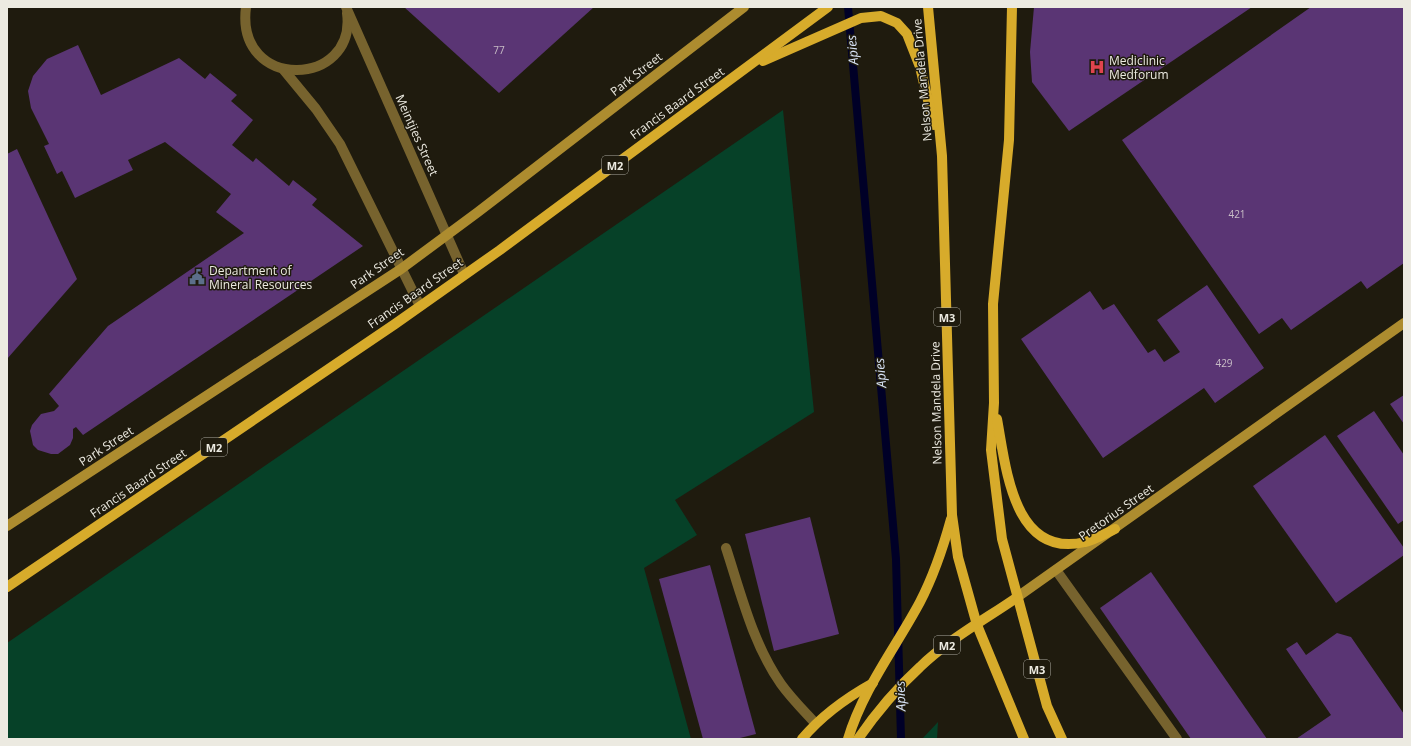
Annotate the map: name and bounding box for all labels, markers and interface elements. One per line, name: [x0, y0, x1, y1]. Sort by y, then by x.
street label: Nelson Mandela Drive: [908, 18, 936, 142]
water label: Apies: [842, 34, 862, 67]
house number: 77: [493, 43, 505, 57]
street label: Park Street: [606, 48, 666, 100]
place label: Mediclinic Medforum: [1109, 52, 1169, 83]
hospital icon: Mediclinic Medforum: [1088, 58, 1106, 76]
street label: Francis Baard Street: [626, 63, 728, 143]
street label: Meintjies Street: [391, 92, 443, 178]
road number: M2: [602, 156, 628, 174]
house number: 421: [1228, 207, 1246, 221]
street label: Park Street: [347, 243, 407, 293]
street label: Francis Baard Street: [364, 254, 466, 332]
place label: Department of Mineral Resources: [209, 262, 312, 293]
public building icon: Department of Mineral Resources: [188, 268, 206, 286]
road number: M3: [934, 308, 960, 326]
street label: Nelson Mandela Drive: [926, 341, 946, 465]
house number: 429: [1215, 356, 1233, 370]
water label: Apies: [870, 357, 890, 390]
street label: Park Street: [75, 422, 137, 470]
road number: M2: [201, 438, 227, 456]
street label: Francis Baard Street: [87, 444, 189, 522]
street label: Pretorius Street: [1075, 480, 1157, 544]
road number: M2: [934, 636, 960, 654]
road number: M3: [1024, 660, 1050, 678]
water label: Apies: [890, 680, 910, 712]

